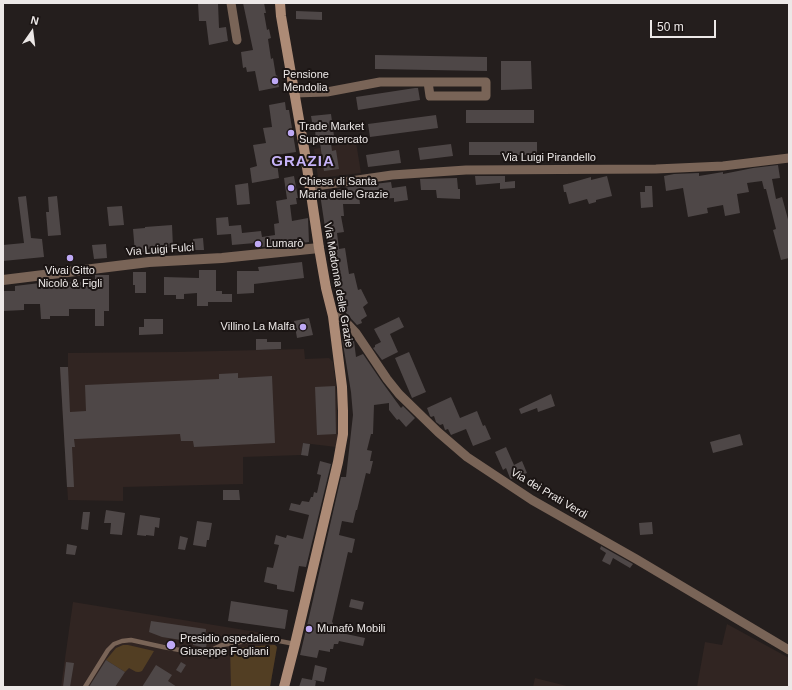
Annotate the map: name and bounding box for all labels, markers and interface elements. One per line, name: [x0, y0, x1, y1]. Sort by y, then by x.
north arrow: [12, 12, 52, 52]
scale bar: [652, 12, 718, 38]
text: N: [30, 14, 40, 27]
text: 50 m: [657, 20, 684, 34]
place label: Pensione Mendolia: [283, 68, 329, 94]
marker: Pensione Mendolia: [270, 76, 280, 86]
place label: Trade Market Supermercato: [299, 120, 368, 146]
marker: Trade Market Supermercato: [286, 128, 296, 138]
street label: Via Luigi Pirandello: [502, 151, 596, 165]
district label: GRAZIA: [271, 153, 335, 171]
place label: Chiesa di Santa Maria delle Grazie: [299, 175, 388, 201]
marker: Chiesa di Santa Maria delle Grazie: [286, 183, 296, 193]
street label: Via Madonna delle Grazie: [321, 222, 355, 348]
place label: Lumarò: [266, 237, 303, 251]
marker: Lumarò: [253, 239, 263, 249]
street label: Via Luigi Fulci: [125, 241, 195, 259]
marker: Vivai Gitto Nicolò & Figli: [65, 253, 75, 263]
place label: Vivai Gitto Nicolò & Figli: [38, 264, 102, 290]
place label: Villino La Malfa: [221, 320, 295, 334]
marker: Villino La Malfa: [298, 322, 308, 332]
street label: Via dei Prati Verdi: [508, 466, 590, 522]
place label: Munafò Mobili: [317, 622, 385, 636]
marker: Munafò Mobili: [304, 624, 314, 634]
place label: Presidio ospedaliero Giuseppe Fogliani: [180, 632, 280, 658]
marker: Presidio ospedaliero Giuseppe Fogliani: [165, 639, 177, 651]

